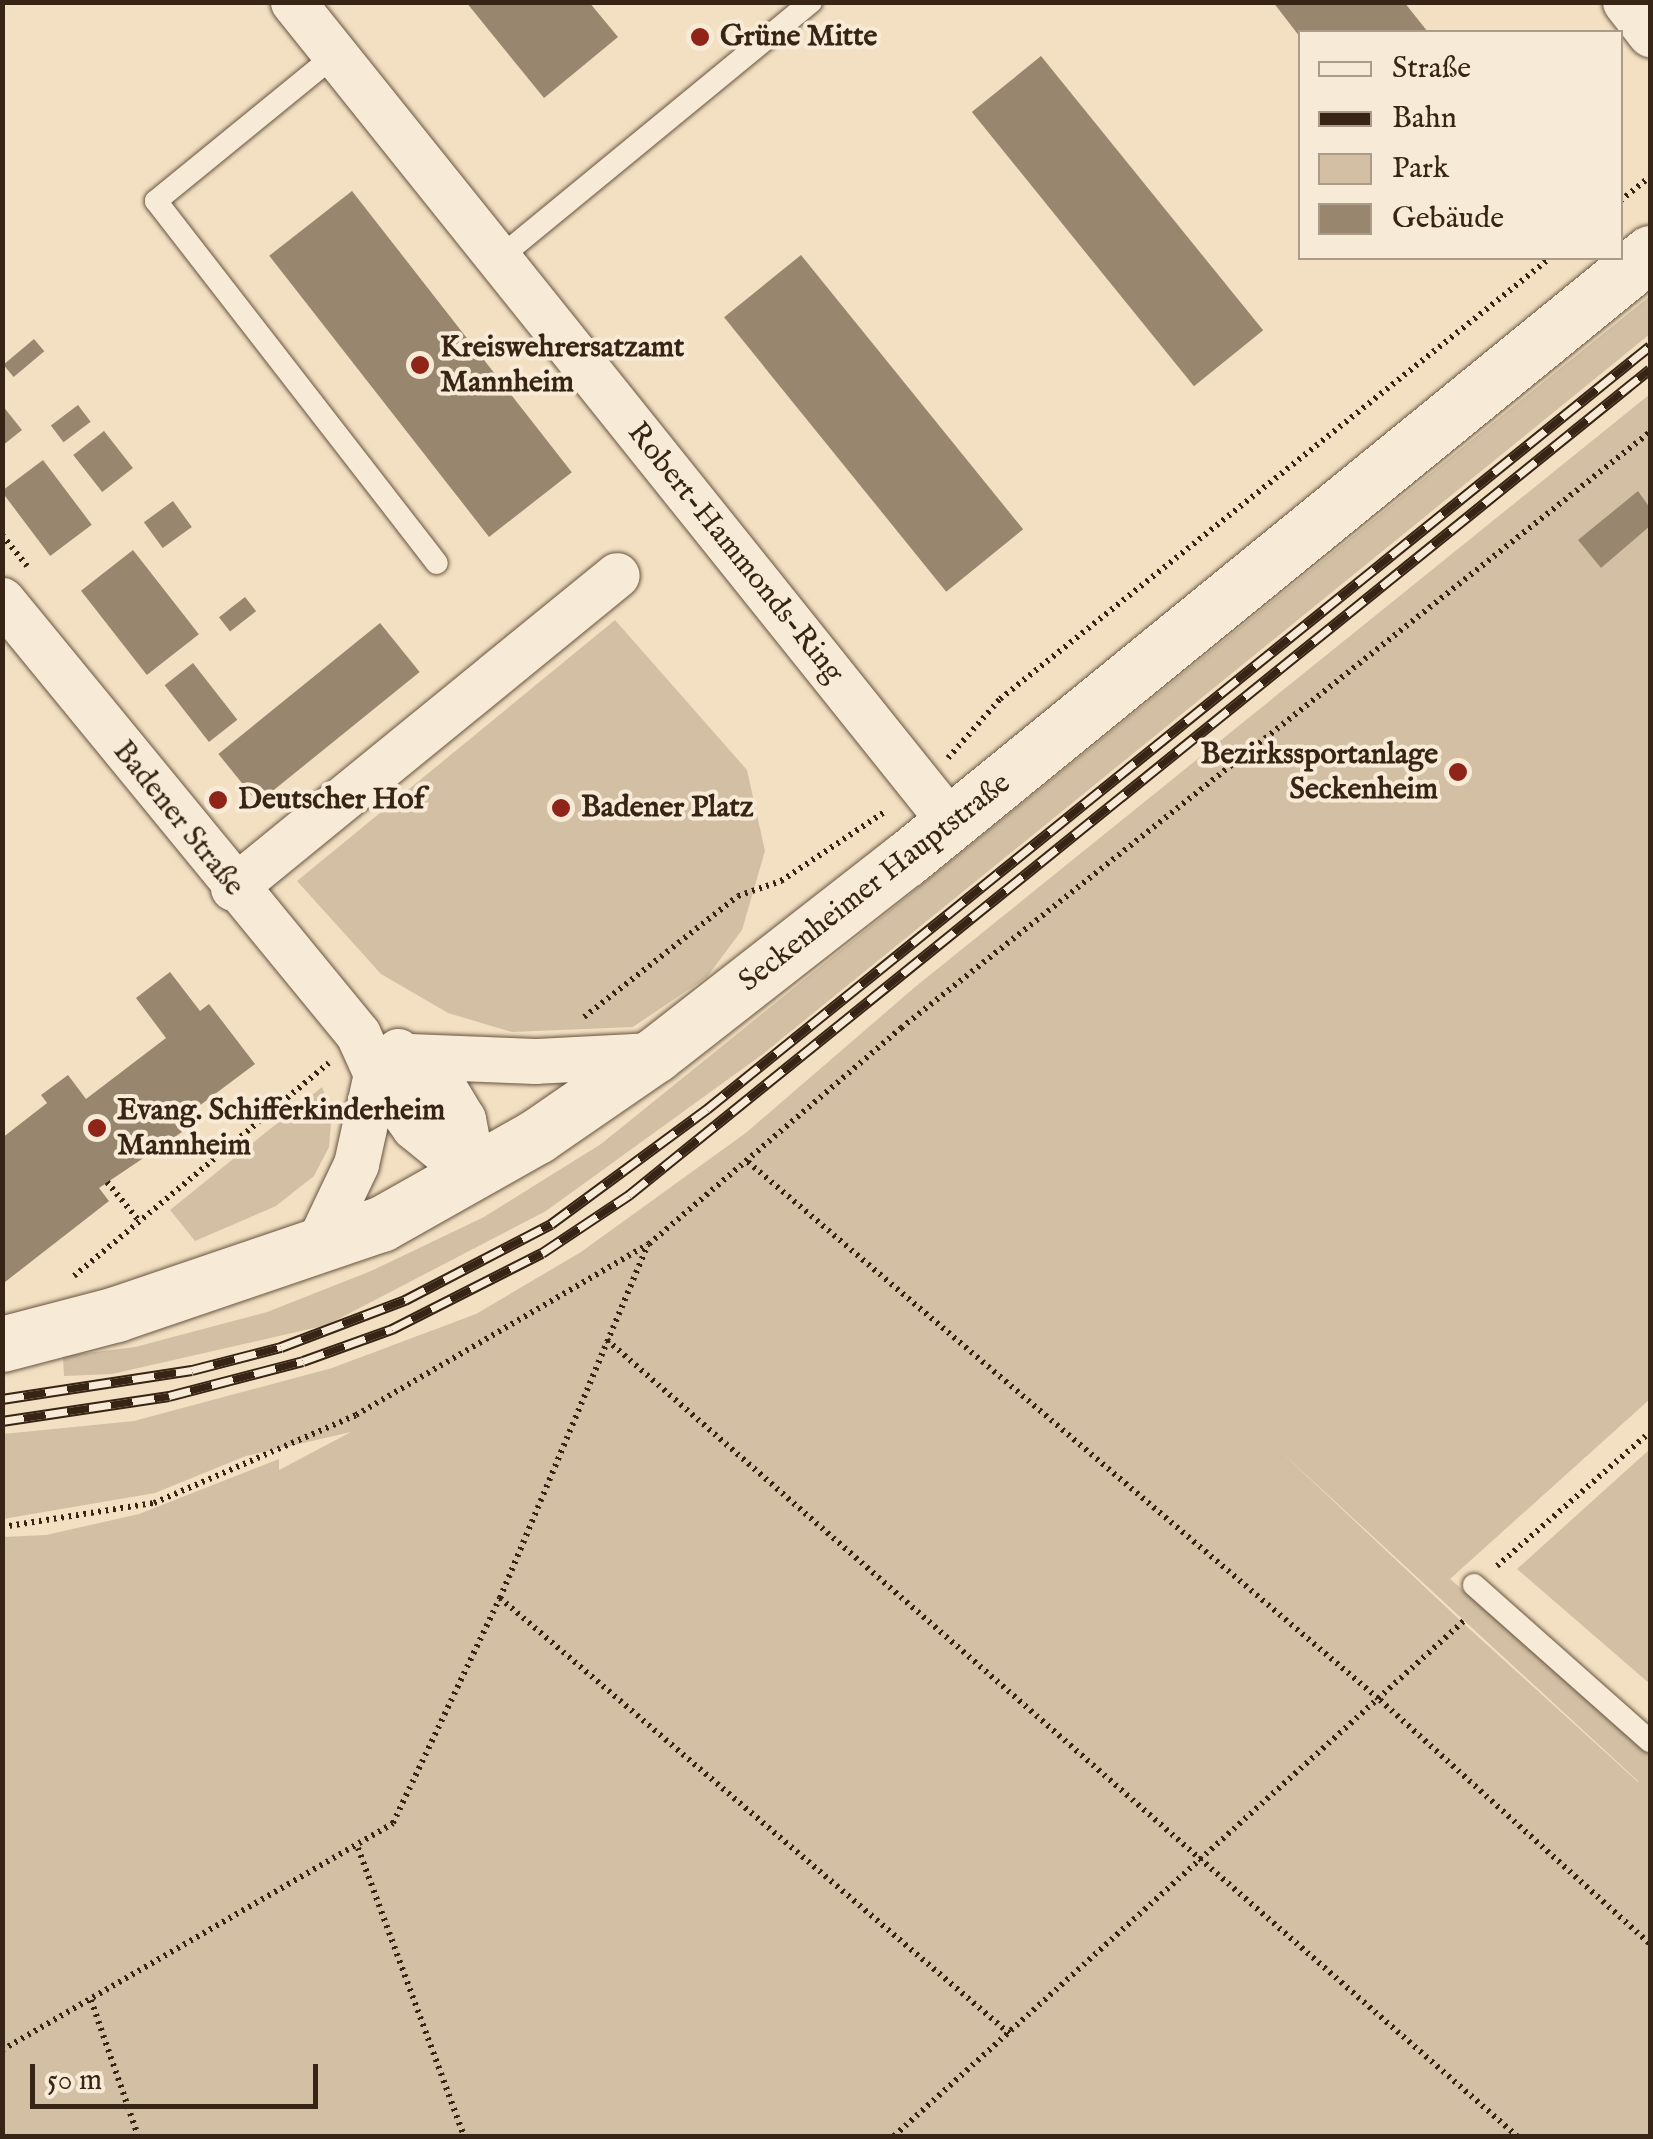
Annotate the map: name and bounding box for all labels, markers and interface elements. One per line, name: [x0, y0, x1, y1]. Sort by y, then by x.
place label: Grüne Mitte: [720, 19, 877, 55]
marker: Grüne Mitte: [689, 26, 711, 48]
legend: [1298, 30, 1623, 260]
text: Straße: [1392, 50, 1471, 88]
text: Bahn: [1392, 100, 1457, 138]
text: Park: [1392, 150, 1449, 188]
text: Gebäude: [1392, 200, 1504, 238]
place label: Kreiswehrersatzamt Mannheim: [440, 330, 684, 400]
marker: Kreiswehrersatzamt Mannheim: [409, 354, 431, 376]
street label: Robert-Hammonds-Ring: [619, 416, 851, 690]
street label: Badener Straße: [105, 734, 251, 904]
place label: Bezirkssportanlage Seckenheim: [1201, 737, 1438, 808]
marker: Bezirkssportanlage Seckenheim: [1447, 761, 1469, 783]
street label: Seckenheimer Hauptstraße: [732, 766, 1018, 1000]
place label: Deutscher Hof: [238, 782, 425, 818]
marker: Deutscher Hof: [207, 789, 229, 811]
place label: Badener Platz: [581, 790, 754, 826]
marker: Badener Platz: [550, 797, 572, 819]
place label: Evang. Schifferkinderheim Mannheim: [117, 1093, 445, 1164]
marker: Evang. Schifferkinderheim Mannheim: [86, 1117, 108, 1139]
scale bar: [35, 2044, 322, 2106]
text: 50 m: [47, 2062, 102, 2100]

